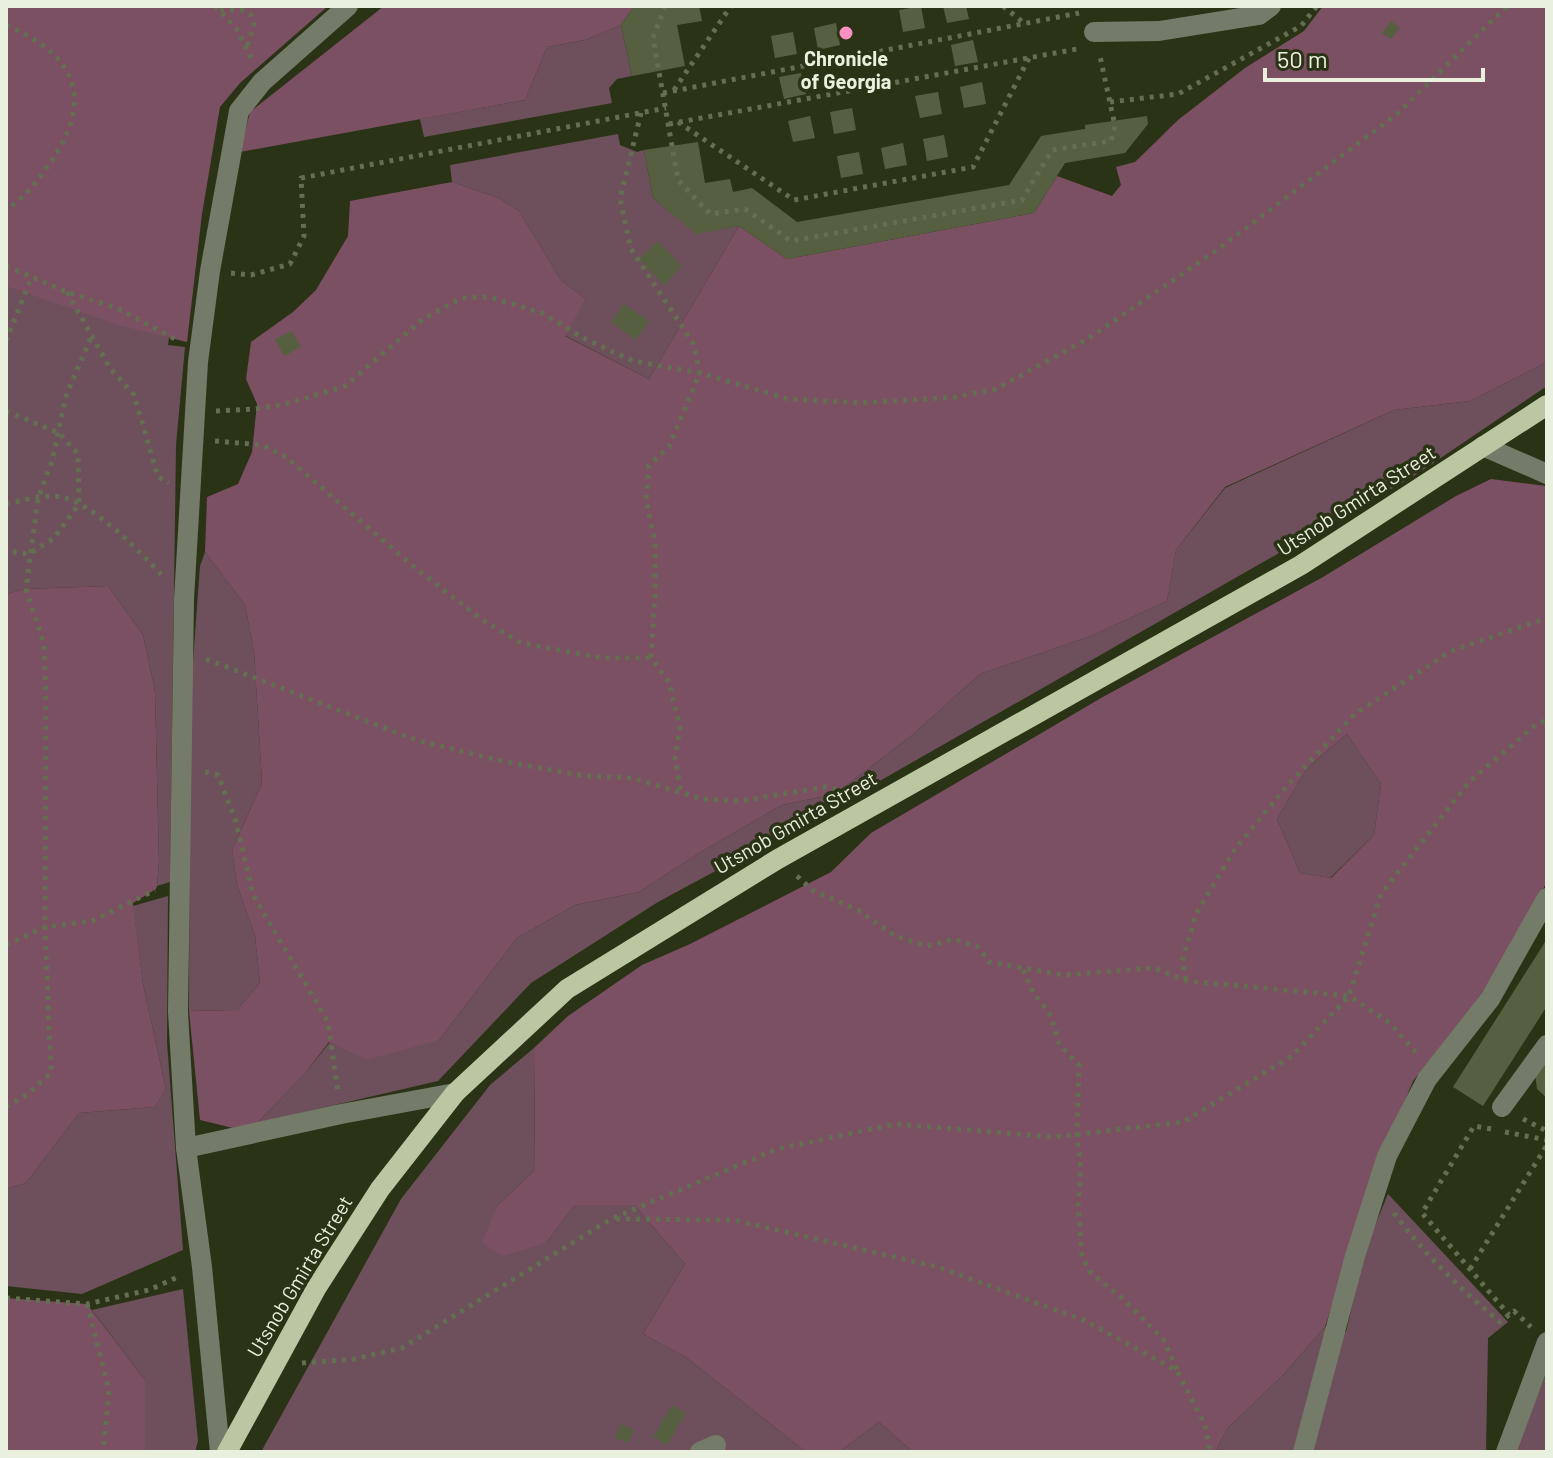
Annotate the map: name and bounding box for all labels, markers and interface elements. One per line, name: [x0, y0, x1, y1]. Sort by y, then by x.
marker: Chronicle of Georgia: [837, 24, 855, 42]
scale bar: [1265, 32, 1483, 82]
text: 50 m: [1277, 44, 1328, 73]
place label: Chronicle of Georgia: [801, 46, 891, 93]
street label: Utsnob Gmirta Street: [1272, 440, 1440, 560]
street label: Utsnob Gmirta Street: [709, 766, 881, 878]
street label: Utsnob Gmirta Street: [241, 1191, 357, 1361]

